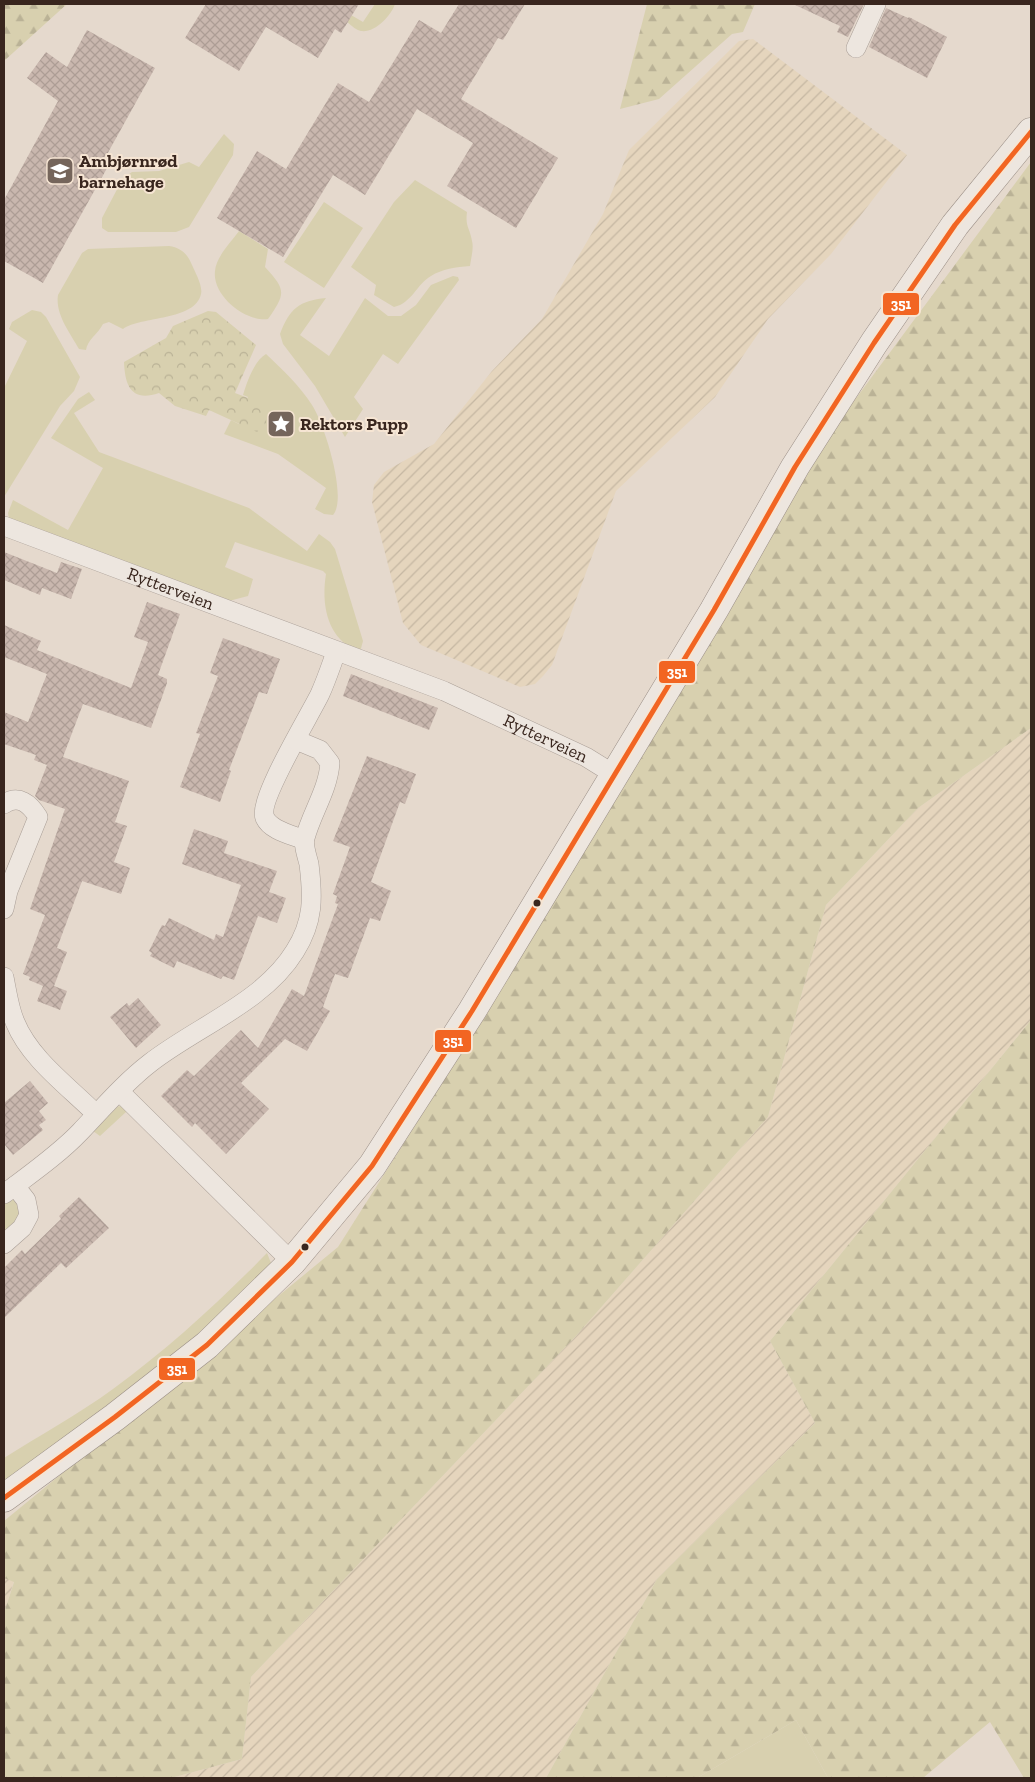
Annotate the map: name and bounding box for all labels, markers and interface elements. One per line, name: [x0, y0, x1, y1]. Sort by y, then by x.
place label: Ambjørnrød barnehage: [78, 150, 178, 193]
school or university icon: Ambjørnrød barnehage: [45, 156, 75, 186]
line badge: 351: [882, 292, 920, 316]
text: 351: [891, 296, 912, 313]
place icon: Rektors Pupp: [266, 409, 296, 439]
place label: Rektors Pupp: [300, 413, 408, 435]
street label: Rytterveien: [124, 562, 218, 615]
line badge: 351: [658, 660, 696, 684]
text: 351: [667, 664, 688, 681]
street label: Rytterveien: [500, 709, 592, 768]
unlabelled marker: [532, 898, 542, 908]
line badge: 351: [434, 1029, 472, 1053]
text: 351: [443, 1033, 464, 1050]
unlabelled marker: [300, 1242, 310, 1252]
line badge: 351: [158, 1357, 196, 1381]
text: 351: [167, 1361, 188, 1378]

